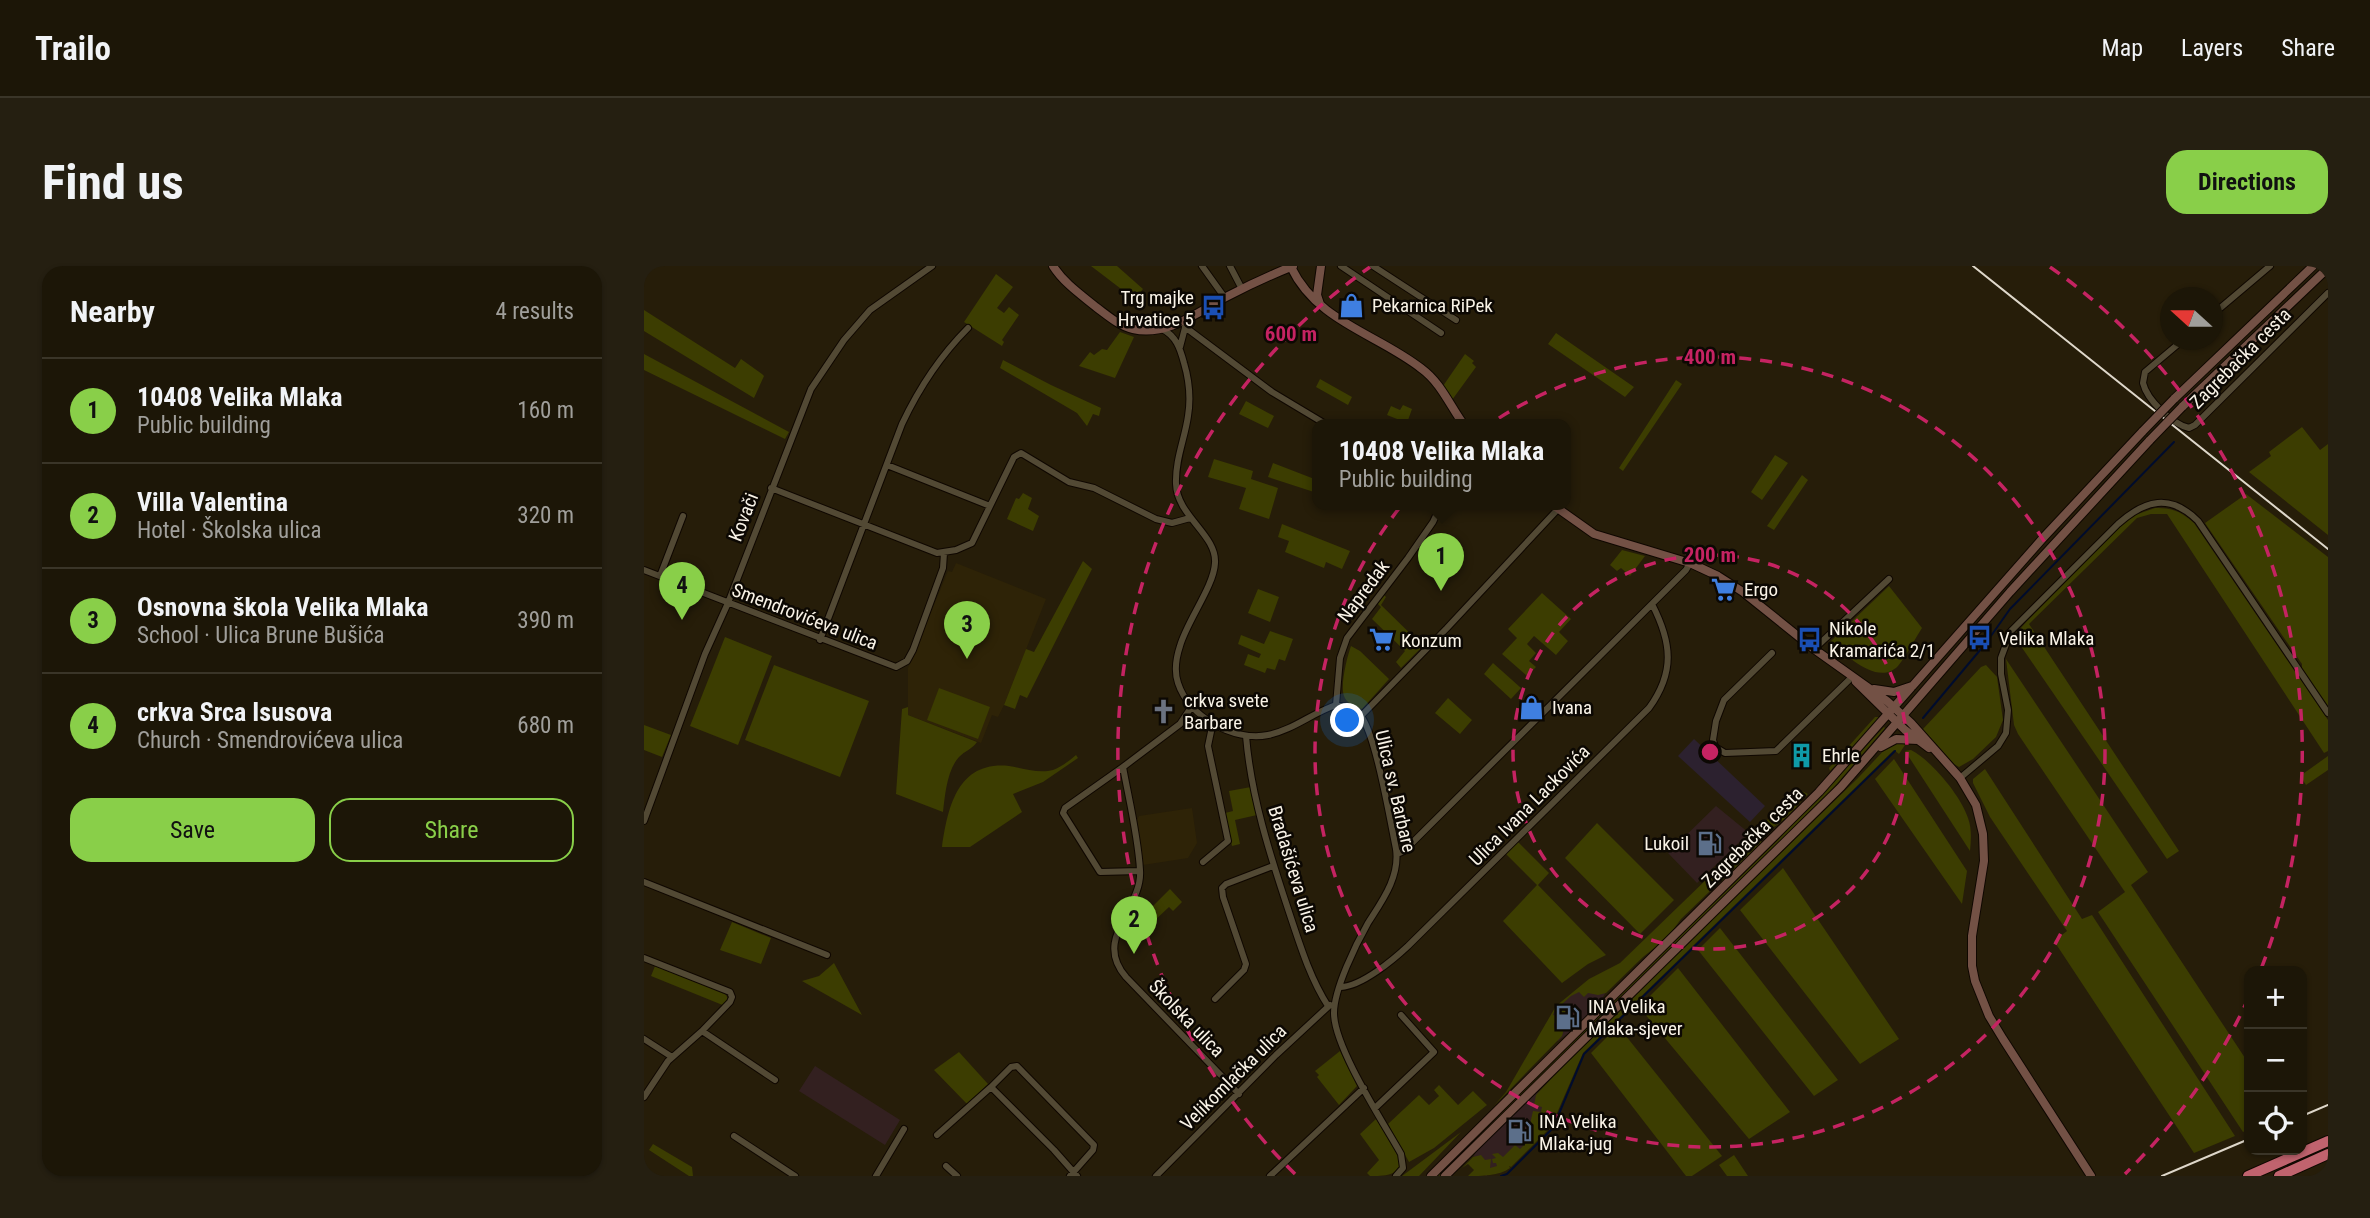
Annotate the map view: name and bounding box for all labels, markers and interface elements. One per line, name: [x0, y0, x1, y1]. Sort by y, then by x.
text: Trailo: [35, 29, 111, 68]
text: Map: [2102, 34, 2143, 62]
text: Layers: [2181, 34, 2243, 62]
text: Share: [2281, 34, 2335, 62]
button: Directions: [2166, 150, 2328, 214]
text: Find us: [42, 154, 184, 211]
place label: Trg majke Hrvatice 5: [1118, 286, 1194, 331]
north arrow: [2160, 287, 2223, 350]
shop icon: Pekarnica RiPek: [1338, 291, 1366, 319]
text: Nearby: [70, 294, 155, 329]
bus stop icon: Trg majke Hrvatice 5: [1200, 294, 1228, 322]
place label: Pekarnica RiPek: [1372, 294, 1493, 317]
text: 4 results: [496, 298, 574, 325]
street label: Zagrebačka cesta: [2185, 303, 2296, 414]
text: 600 m: [1265, 322, 1317, 346]
text: 400 m: [1684, 345, 1736, 369]
text: 10408 Velika Mlaka: [137, 382, 343, 412]
text: 1: [87, 397, 99, 424]
text: 160 m: [517, 397, 574, 424]
text: Public building: [137, 412, 271, 439]
popup: [1312, 419, 1571, 510]
text: 10408 Velika Mlaka: [1339, 436, 1544, 466]
text: Public building: [1339, 466, 1473, 493]
text: Villa Valentina: [137, 487, 288, 517]
street label: Kovači: [724, 490, 763, 545]
text: 2: [87, 502, 99, 529]
text: 320 m: [517, 502, 574, 529]
text: Hotel · Školska ulica: [137, 517, 321, 544]
pin: 1: [1418, 533, 1464, 591]
text: 200 m: [1684, 543, 1736, 567]
street label: Napredak: [1333, 555, 1394, 627]
pin: 4: [659, 562, 705, 620]
supermarket icon: Ergo: [1710, 575, 1738, 603]
street label: Smendrovićeva ulica: [729, 578, 881, 655]
place label: Ergo: [1744, 578, 1778, 601]
text: Osnovna škola Velika Mlaka: [137, 592, 429, 622]
pin: 3: [944, 601, 990, 659]
text: 3: [87, 607, 99, 634]
text: 390 m: [517, 607, 574, 634]
place label: Nikole Kramarića 2/1: [1829, 617, 1936, 662]
text: School · Ulica Brune Bušića: [137, 622, 385, 649]
bus stop icon: Velika Mlaka: [1965, 624, 1993, 652]
bus stop icon: Nikole Kramarića 2/1: [1795, 625, 1823, 653]
supermarket icon: Konzum: [1367, 626, 1395, 654]
place label: Velika Mlaka: [1999, 627, 2094, 650]
place label: Konzum: [1401, 629, 1462, 652]
place label: crkva svete Barbare: [1184, 689, 1269, 734]
shop icon: Ivana: [1518, 693, 1546, 721]
place label: Ivana: [1552, 696, 1592, 719]
text: crkva Srca Isusova: [137, 697, 332, 727]
church icon: crkva svete Barbare: [1150, 697, 1178, 725]
your location: [1330, 703, 1364, 737]
text: 4: [87, 712, 99, 739]
text: 680 m: [517, 712, 574, 739]
text: Church · Smendrovićeva ulica: [137, 727, 403, 754]
street label: Ulica sv. Barbare: [1370, 728, 1421, 855]
street label: Ulica Ivana Lackovića: [1464, 740, 1595, 871]
centre of rings: [1698, 740, 1722, 764]
building icon: Ehrle: [1788, 741, 1816, 769]
place label: Ehrle: [1822, 744, 1860, 767]
street label: Zagrebačka cesta: [1697, 782, 1808, 893]
button: Save: [70, 798, 315, 862]
button: Share: [329, 798, 574, 862]
street label: Bradašićeva ulica: [1263, 803, 1324, 935]
fuel station icon: Lukoil: [1695, 829, 1723, 857]
place label: Lukoil: [1644, 832, 1689, 855]
pin: 2: [1111, 896, 1157, 954]
map controls: [2244, 966, 2307, 1155]
button: +: [2244, 966, 2307, 1029]
street label: Školska ulica: [1144, 975, 1229, 1062]
place label: INA Velika Mlaka-sjever: [1588, 995, 1683, 1040]
fuel station icon: INA Velika Mlaka-sjever: [1554, 1003, 1582, 1031]
street label: Velikomlačka ulica: [1176, 1020, 1291, 1135]
button: −: [2244, 1029, 2307, 1092]
button: locate: [2244, 1092, 2307, 1155]
place label: INA Velika Mlaka-jug: [1539, 1110, 1617, 1155]
fuel station icon: INA Velika Mlaka-jug: [1505, 1118, 1533, 1146]

